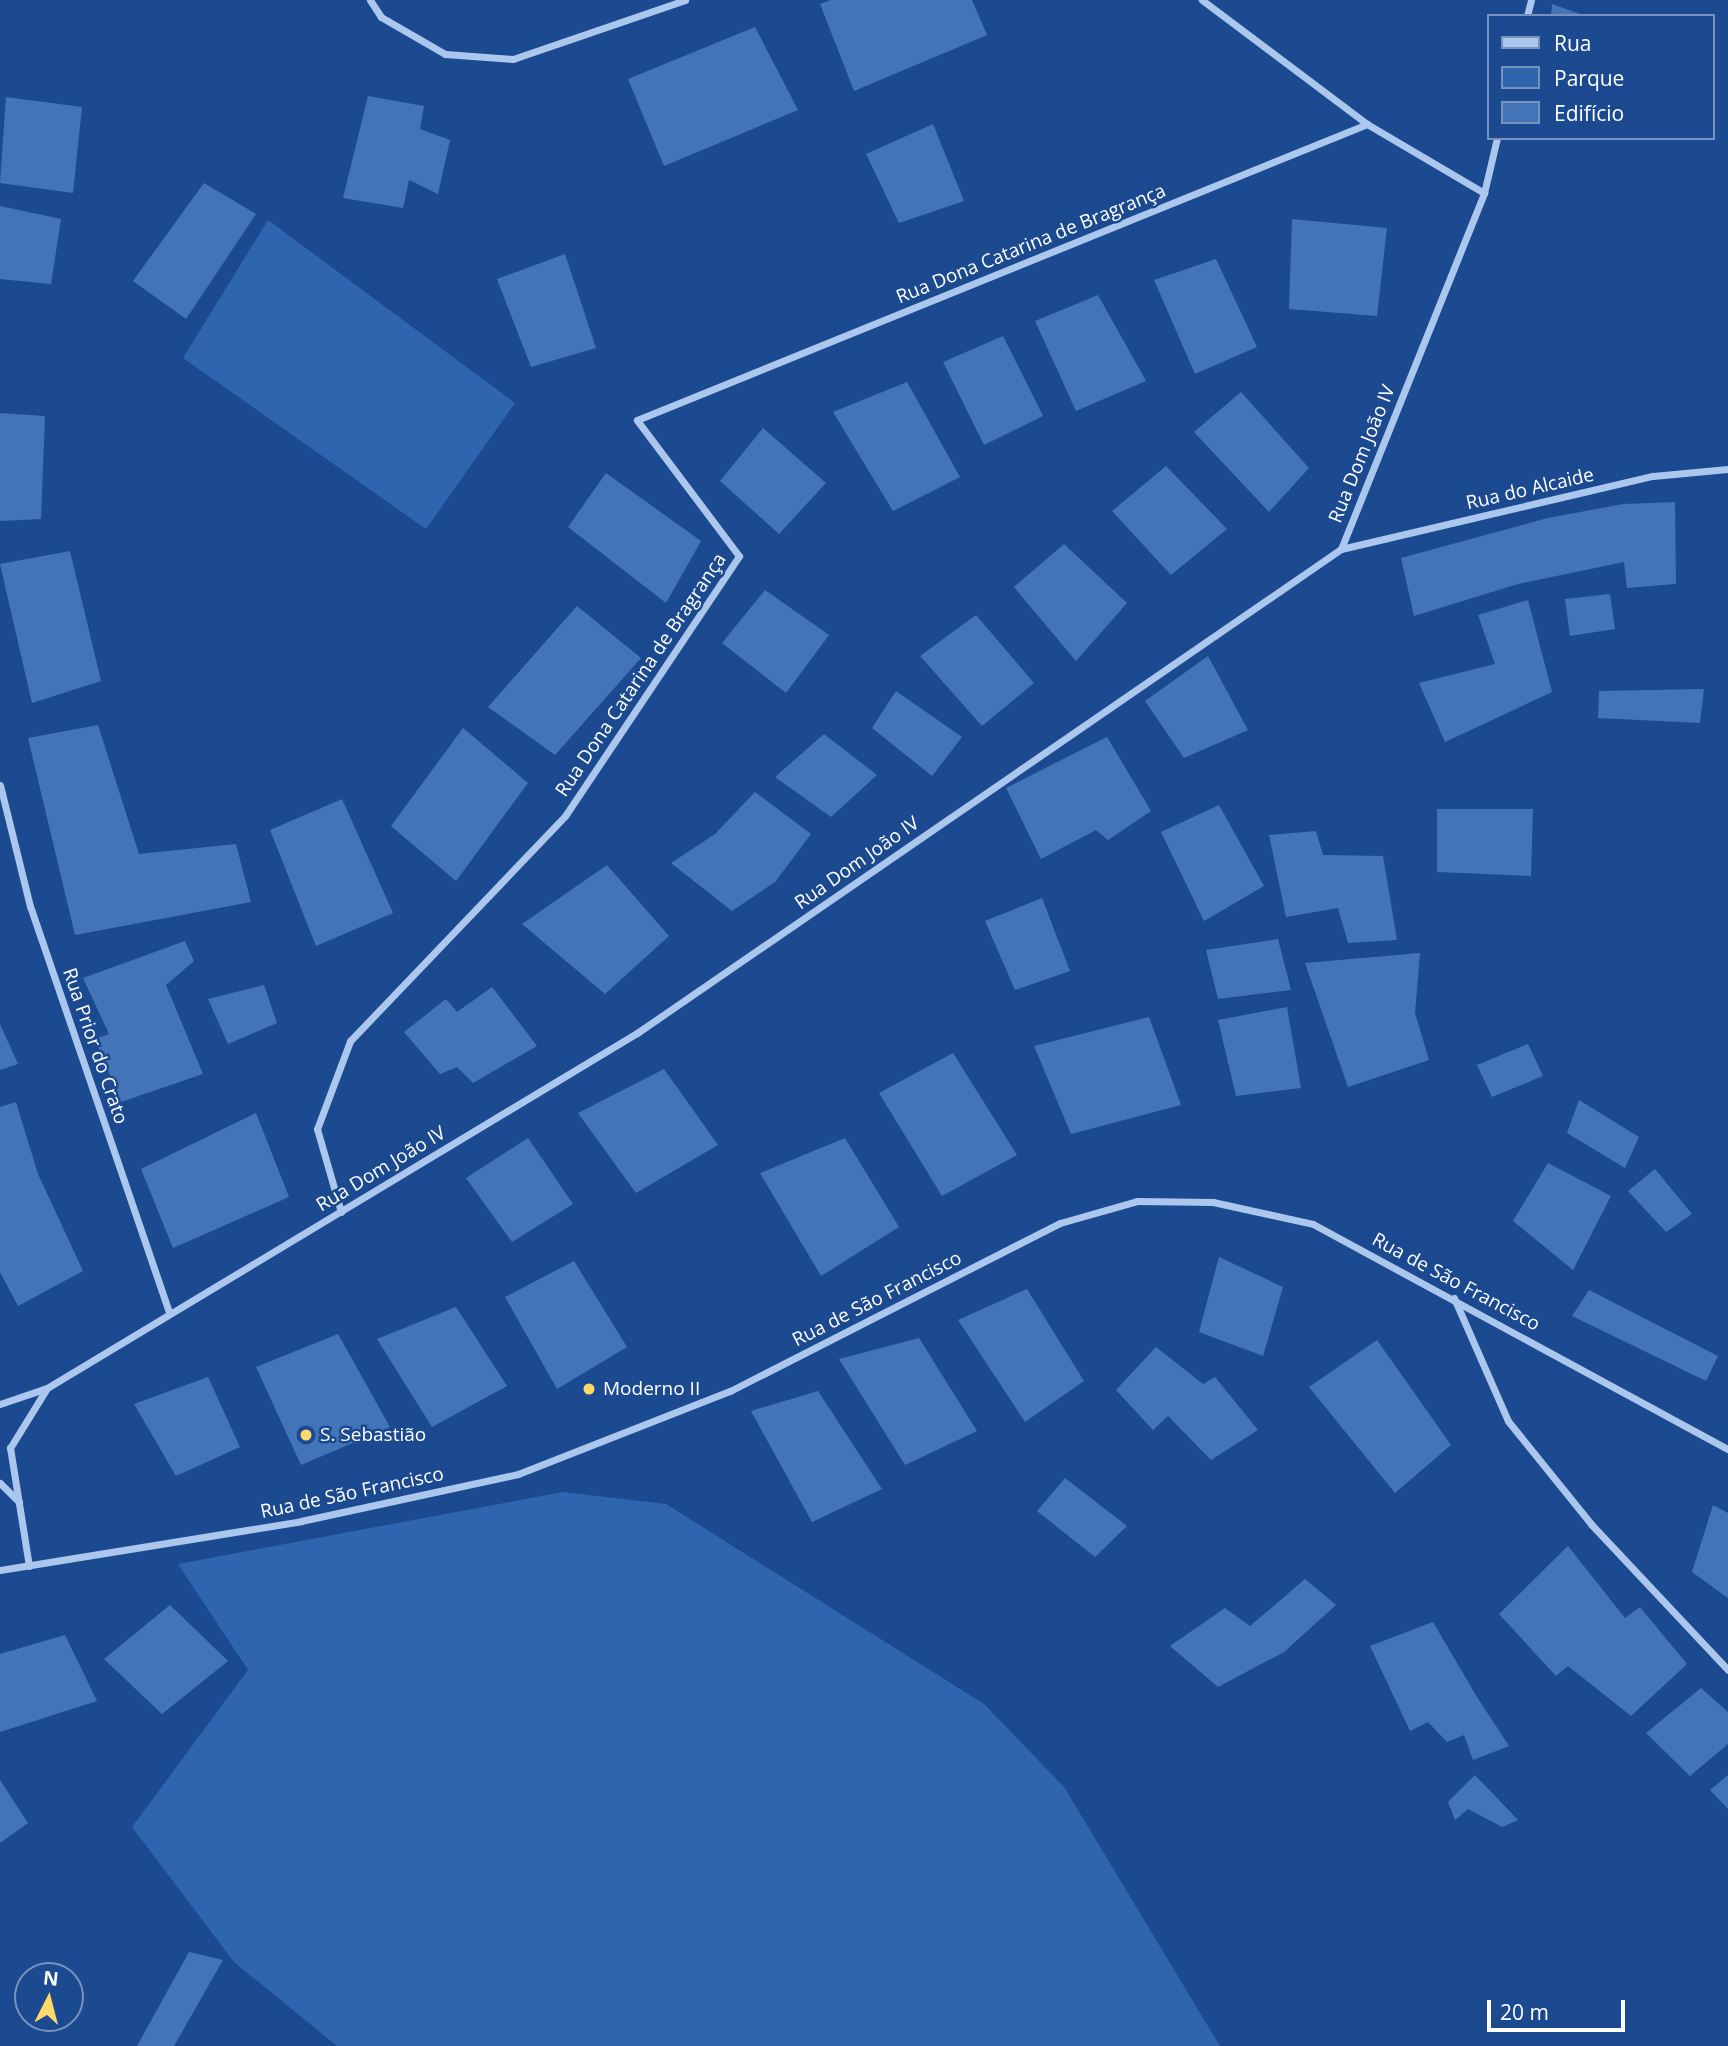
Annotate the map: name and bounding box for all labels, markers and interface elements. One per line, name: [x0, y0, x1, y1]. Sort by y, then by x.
legend: [1486, 14, 1714, 140]
text: Rua: [1554, 29, 1592, 57]
text: Parque: [1554, 64, 1624, 92]
text: Edifício: [1554, 99, 1624, 127]
street label: Rua Dona Catarina de Bragrança: [893, 179, 1169, 309]
street label: Rua Dom João IV: [1324, 382, 1400, 526]
street label: Rua do Alcaide: [1464, 463, 1596, 515]
street label: Rua Dona Catarina de Bragrança: [551, 549, 731, 801]
street label: Rua Dom João IV: [790, 812, 924, 914]
street label: Rua Prior do Crato: [58, 965, 132, 1127]
street label: Rua Dom João IV: [312, 1121, 450, 1217]
street label: Rua de São Francisco: [1368, 1228, 1544, 1336]
street label: Rua de São Francisco: [789, 1246, 965, 1352]
place label: Moderno II: [603, 1378, 700, 1400]
marker: Moderno II: [581, 1381, 597, 1397]
place label: S. Sebastião: [320, 1424, 426, 1446]
marker: S. Sebastião: [298, 1427, 314, 1443]
street label: Rua de São Francisco: [258, 1462, 446, 1524]
north arrow: [14, 1962, 84, 2032]
text: N: [42, 1964, 60, 1992]
scale bar: [1490, 1986, 1628, 2030]
text: 20 m: [1500, 1998, 1549, 2026]

